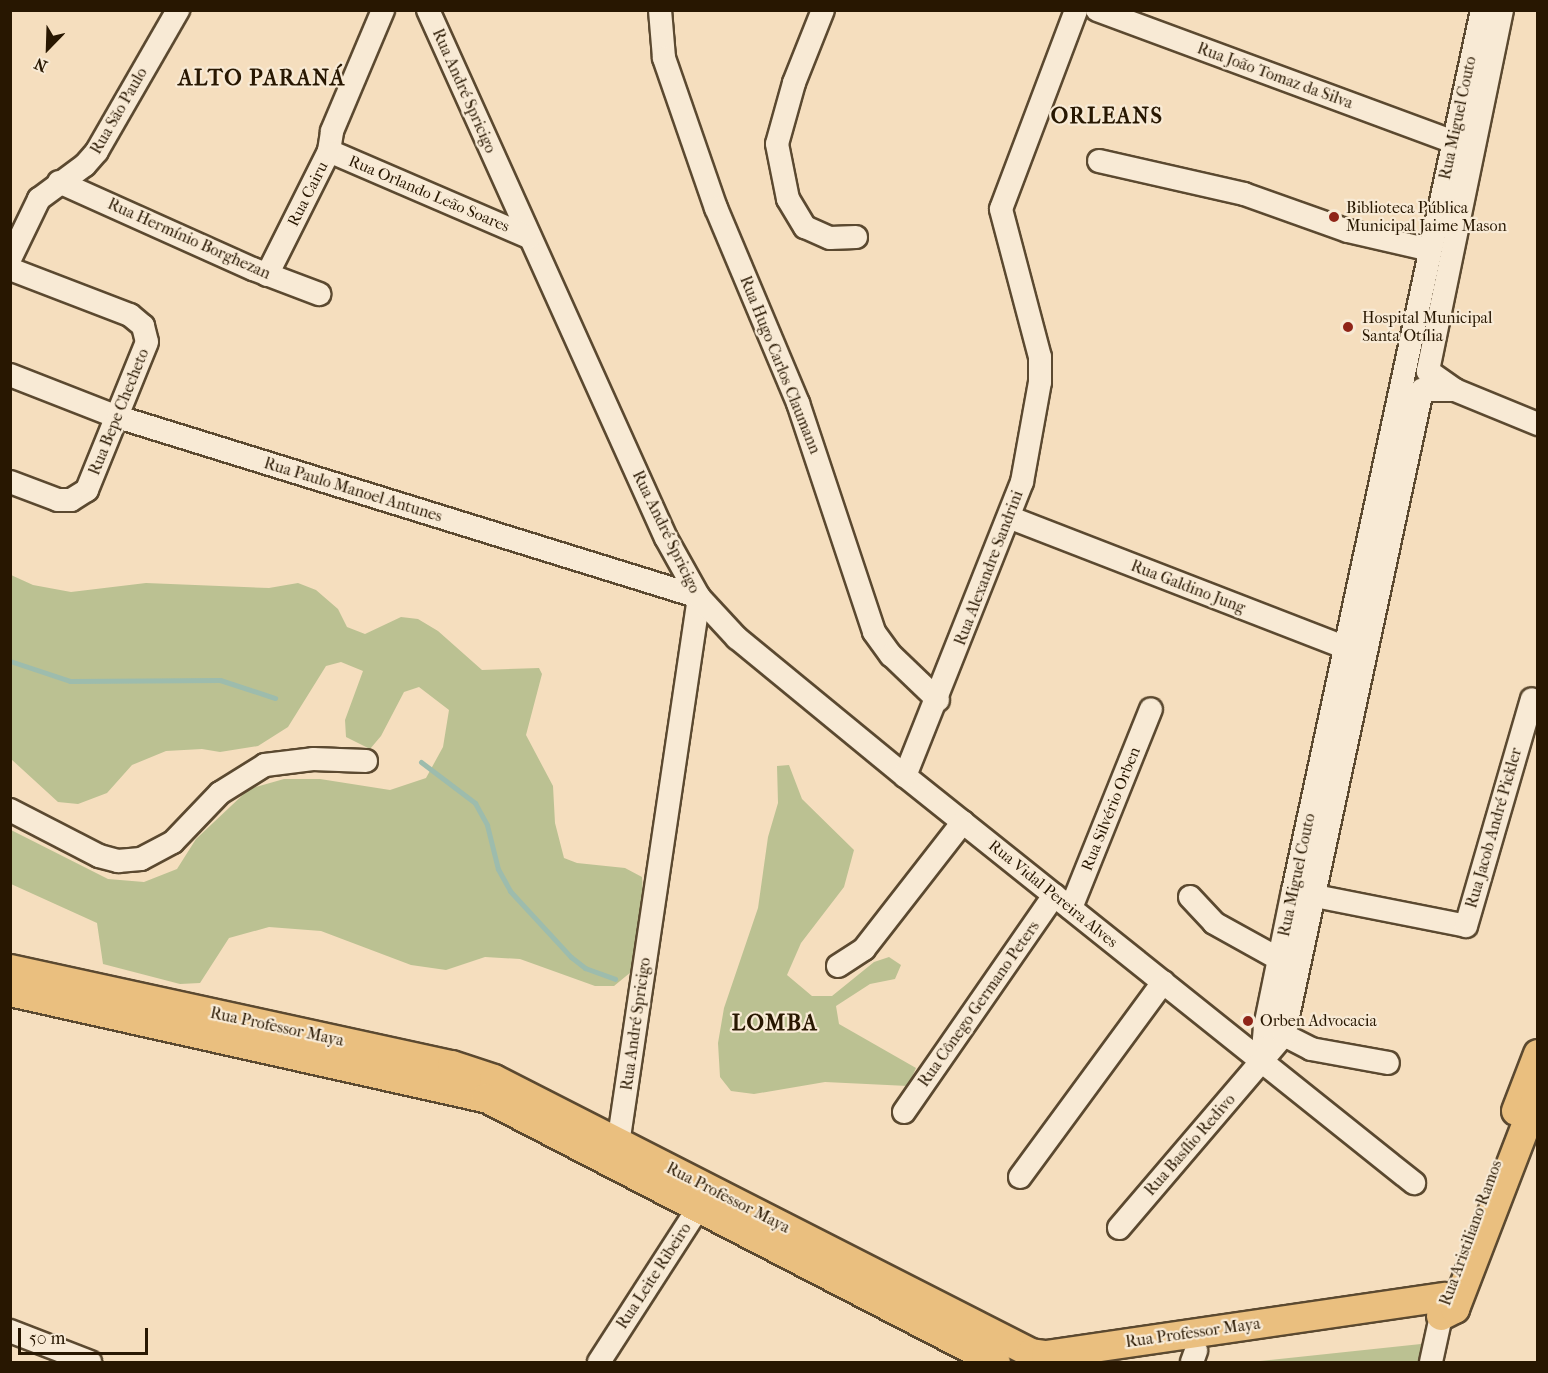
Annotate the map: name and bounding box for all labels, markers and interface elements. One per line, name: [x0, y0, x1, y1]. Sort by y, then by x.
north arrow: [18, 18, 78, 78]
street label: Rua André Spricigo: [428, 26, 500, 156]
street label: Rua João Tomaz da Silva: [1194, 39, 1356, 113]
text: N: [31, 54, 50, 76]
street label: Rua Miguel Couto: [1436, 55, 1480, 181]
street label: Rua São Paulo: [86, 64, 152, 158]
district label: ALTO PARANÁ: [178, 66, 346, 92]
district label: ORLEANS: [1051, 104, 1163, 130]
street label: Rua Orlando Leão Soares: [346, 151, 512, 237]
street label: Rua Cairu: [284, 158, 332, 230]
street label: Rua Hermínio Borghezan: [105, 194, 273, 284]
place label: Biblioteca Pública Municipal Jaime Mason: [1346, 198, 1507, 236]
marker: Biblioteca Pública Municipal Jaime Mason: [1327, 210, 1341, 224]
street label: Rua Hugo Carlos Claumann: [735, 273, 825, 457]
place label: Hospital Municipal Santa Otília: [1362, 308, 1492, 346]
marker: Hospital Municipal Santa Otília: [1339, 318, 1357, 336]
street label: Rua Bepe Checheto: [85, 346, 153, 478]
street label: Rua Paulo Manoel Antunes: [262, 454, 444, 526]
street label: Rua André Spricigo: [628, 467, 704, 597]
street label: Rua Alexandre Sandrini: [951, 488, 1027, 648]
street label: Rua Galdino Jung: [1128, 556, 1248, 618]
street label: Rua Silvério Orben: [1077, 744, 1145, 874]
street label: Rua Jacob André Pickler: [1462, 746, 1526, 910]
street label: Rua Miguel Couto: [1275, 812, 1319, 938]
street label: Rua Vidal Pereira Alves: [985, 836, 1121, 952]
street label: Rua Cônego Germano Peters: [914, 917, 1044, 1091]
street label: Rua André Spricigo: [617, 956, 655, 1092]
street label: Rua Professor Maya: [208, 1003, 346, 1051]
district label: LOMBA: [732, 1011, 818, 1037]
place label: Orben Advocacia: [1260, 1011, 1377, 1031]
marker: Orben Advocacia: [1241, 1014, 1255, 1028]
street label: Rua Basílio Redivo: [1141, 1090, 1239, 1200]
street label: Rua Aristiliano Ramos: [1436, 1158, 1506, 1308]
street label: Rua Professor Maya: [663, 1159, 793, 1237]
street label: Rua Leite Ribeiro: [613, 1219, 695, 1333]
street label: Rua Professor Maya: [1124, 1314, 1262, 1352]
scale bar: [21, 1316, 152, 1354]
text: 50 m: [29, 1328, 65, 1349]

